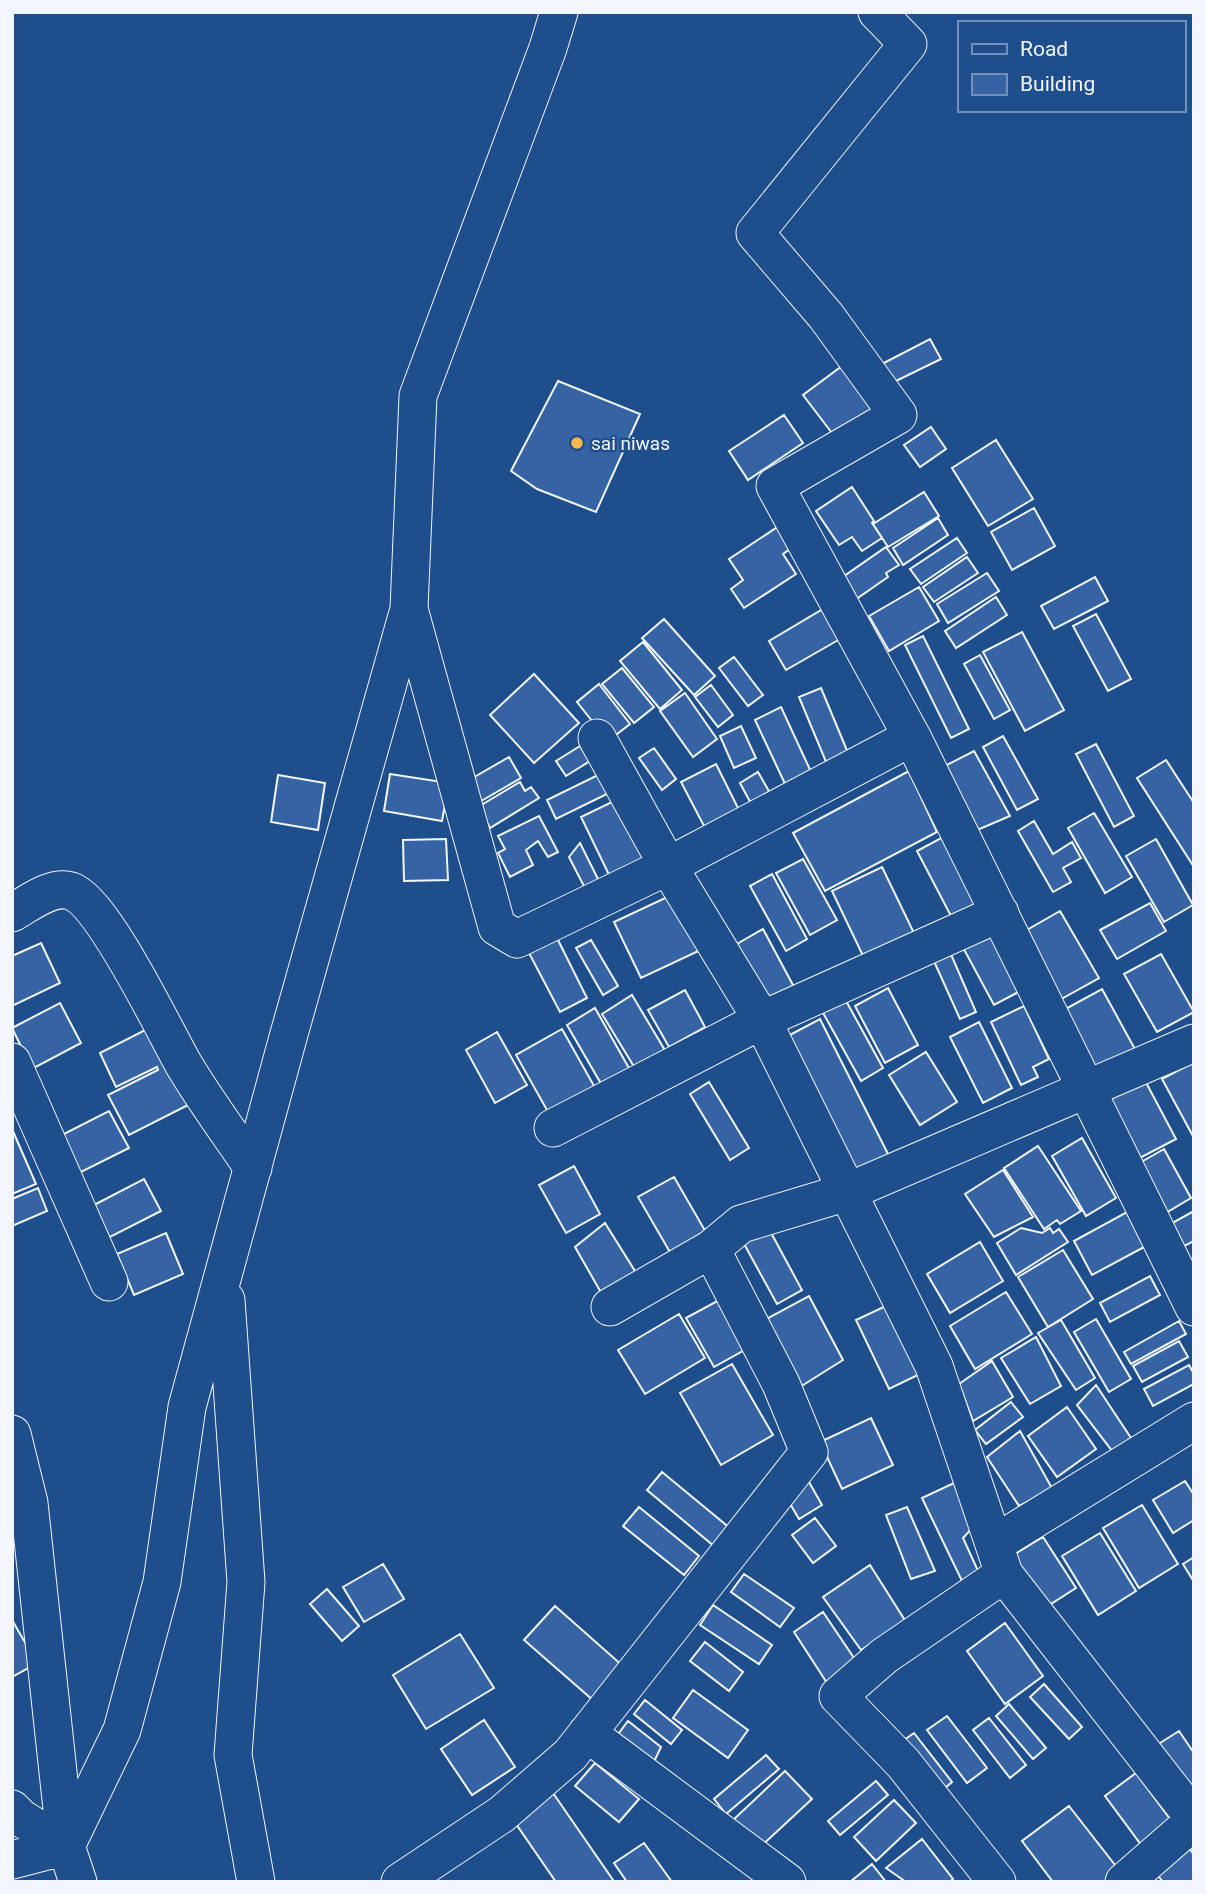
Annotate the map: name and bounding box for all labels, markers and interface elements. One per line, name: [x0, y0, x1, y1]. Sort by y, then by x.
legend: [958, 21, 1185, 112]
text: Road: [1020, 37, 1068, 61]
text: Building: [1020, 72, 1095, 96]
place label: sai niwas: [591, 432, 670, 455]
marker: sai niwas: [569, 435, 585, 451]

